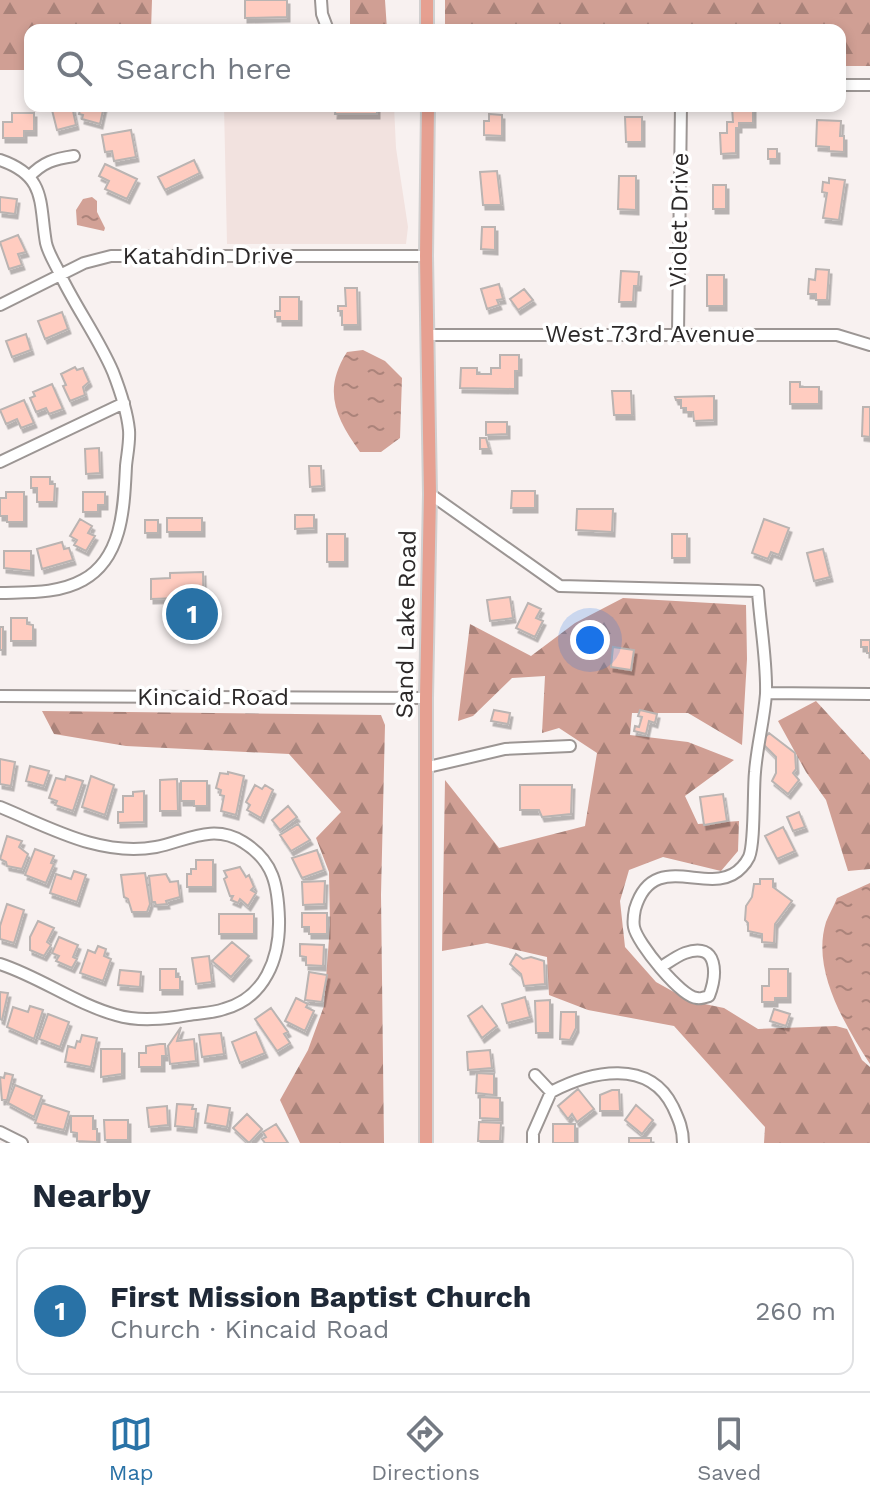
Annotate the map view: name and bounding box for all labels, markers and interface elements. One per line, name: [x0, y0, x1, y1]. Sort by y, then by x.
search box: [24, 24, 846, 112]
icon: search: [52, 46, 96, 90]
text: Search here: [116, 51, 292, 86]
street label: Violet Drive: [664, 152, 694, 288]
street label: Katahdin Drive: [122, 242, 294, 270]
street label: West 73rd Avenue: [545, 320, 755, 348]
street label: Sand Lake Road: [390, 529, 422, 719]
pin: 1: [166, 584, 218, 644]
your location: [570, 620, 610, 660]
street label: Kincaid Road: [137, 683, 289, 711]
text: Nearby: [32, 1175, 151, 1215]
text: First Mission Baptist Church: [110, 1279, 531, 1314]
text: 1: [54, 1296, 66, 1326]
text: 260 m: [755, 1296, 836, 1326]
text: Church · Kincaid Road: [110, 1314, 389, 1344]
tab: Map: [109, 1412, 154, 1485]
tab: Directions: [371, 1412, 480, 1485]
tab: Saved: [697, 1412, 761, 1485]

